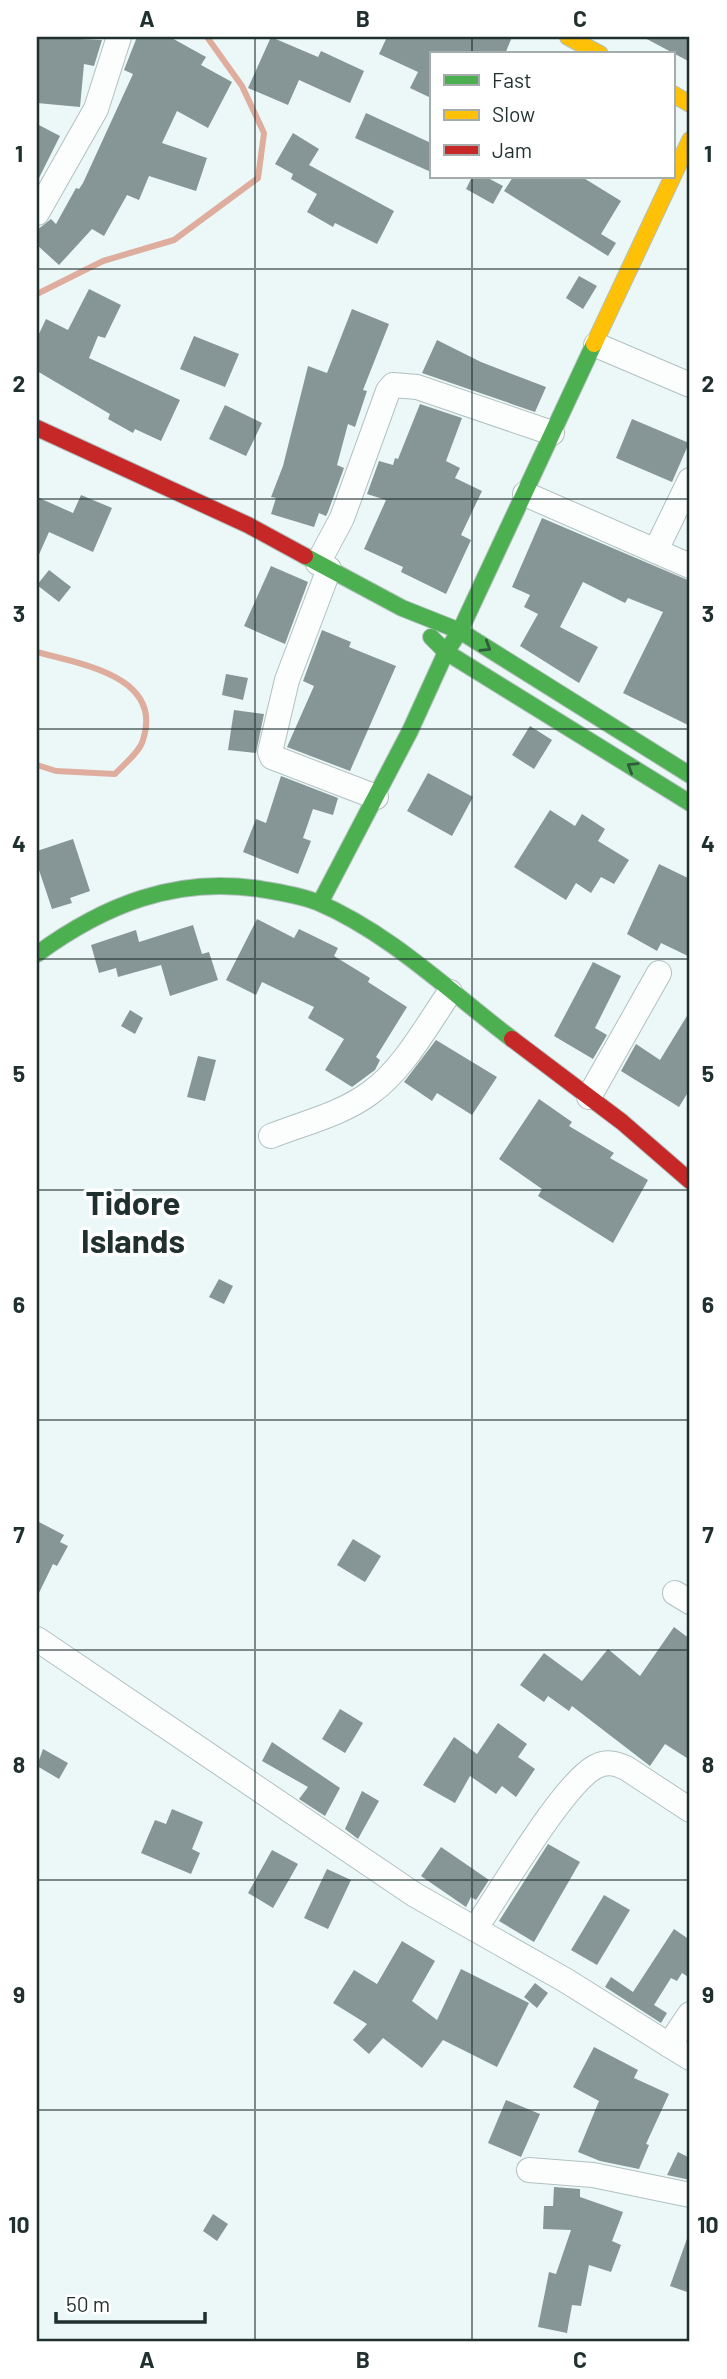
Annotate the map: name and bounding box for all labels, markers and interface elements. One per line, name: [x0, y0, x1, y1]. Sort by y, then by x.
text: A: [139, 4, 155, 32]
text: B: [356, 4, 370, 32]
text: C: [573, 4, 587, 32]
legend: [430, 52, 674, 178]
text: Fast: [492, 67, 532, 92]
text: Slow: [492, 101, 535, 126]
text: Jam: [492, 137, 532, 162]
text: 1: [15, 139, 23, 167]
text: 1: [704, 139, 712, 167]
text: 2: [13, 369, 25, 397]
text: 2: [702, 369, 714, 397]
text: 3: [13, 599, 25, 627]
text: 3: [702, 599, 714, 627]
one-way arrow: [478, 638, 491, 651]
one-way arrow: [627, 762, 640, 775]
text: 4: [12, 829, 26, 857]
text: 4: [701, 829, 715, 857]
text: 5: [13, 1059, 25, 1087]
text: 5: [702, 1059, 714, 1087]
district label: Tidore Islands: [81, 1182, 185, 1260]
text: 6: [13, 1290, 25, 1318]
text: 6: [702, 1290, 714, 1318]
text: 7: [13, 1520, 25, 1548]
text: 7: [702, 1520, 714, 1548]
text: 8: [13, 1750, 25, 1778]
text: 8: [702, 1750, 714, 1778]
text: 9: [13, 1980, 25, 2008]
text: 9: [702, 1980, 714, 2008]
text: 10: [8, 2210, 30, 2238]
text: 10: [697, 2210, 719, 2238]
scale bar: [56, 2281, 205, 2325]
text: 50 m: [66, 2291, 110, 2316]
text: A: [139, 2345, 155, 2373]
text: B: [356, 2345, 370, 2373]
text: C: [573, 2345, 587, 2373]

